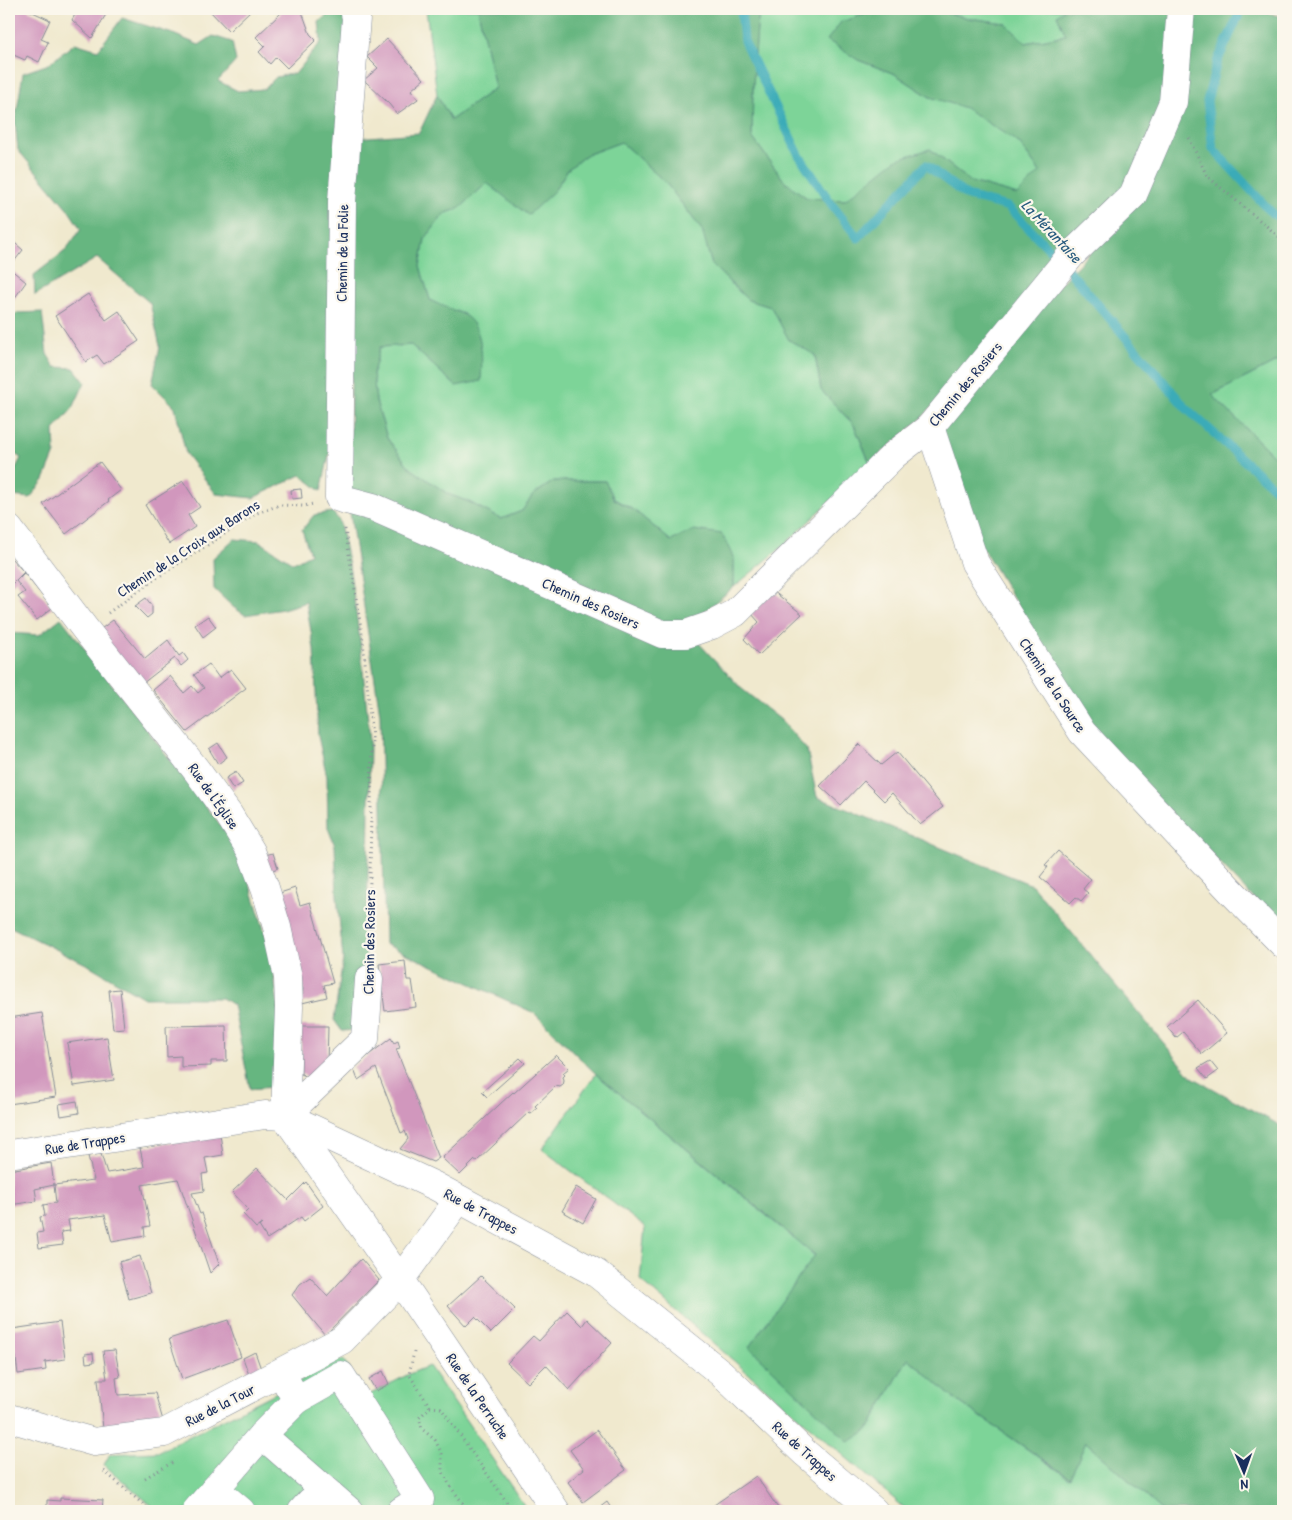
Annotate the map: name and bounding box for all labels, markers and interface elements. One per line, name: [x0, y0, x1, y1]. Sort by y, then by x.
water label: La Mérantaise: [1017, 194, 1088, 268]
street label: Chemin de la Folie: [331, 204, 353, 302]
street label: Chemin des Rosiers: [923, 337, 1007, 431]
street label: Chemin de la Croix aux Barons: [113, 494, 264, 602]
street label: Chemin des Rosiers: [539, 572, 643, 634]
street label: Chemin de la Source: [1014, 633, 1092, 737]
street label: Rue de l'Église: [183, 759, 245, 833]
street label: Chemin des Rosiers: [358, 889, 380, 995]
street label: Rue de Trappes: [43, 1126, 127, 1160]
street label: Rue de Trappes: [440, 1183, 522, 1239]
street label: Rue de la Perruche: [441, 1349, 515, 1443]
street label: Rue de la Tour: [182, 1378, 259, 1432]
street label: Rue de Trappes: [768, 1416, 842, 1486]
north arrow: [1220, 1448, 1270, 1498]
text: N: [1240, 1476, 1249, 1495]

